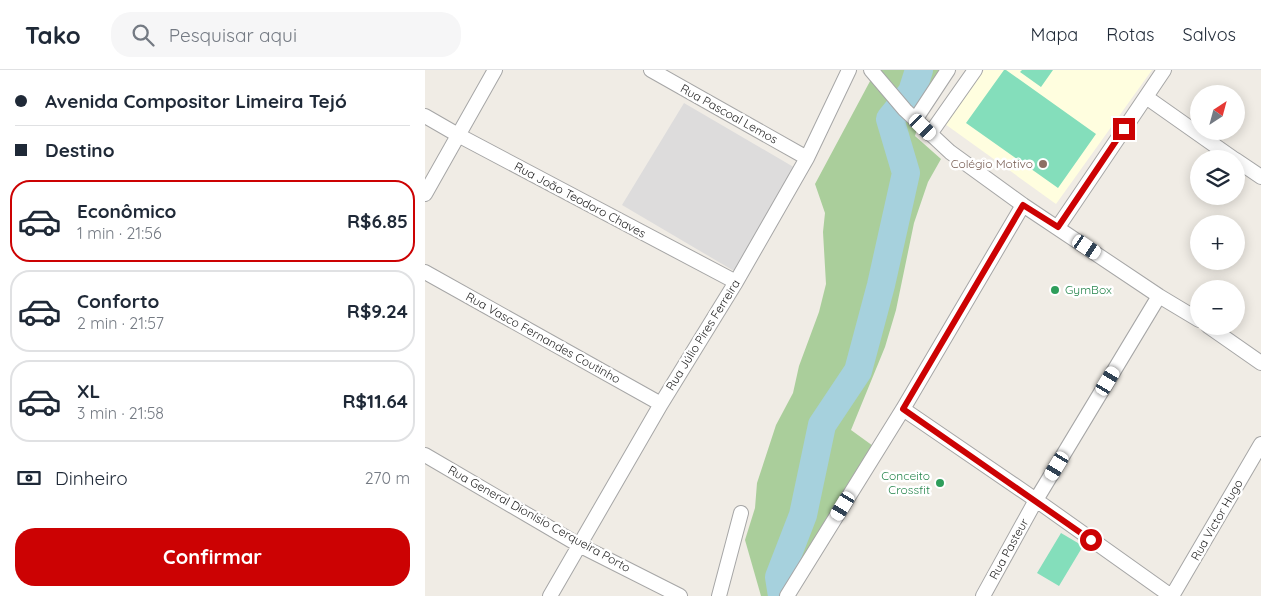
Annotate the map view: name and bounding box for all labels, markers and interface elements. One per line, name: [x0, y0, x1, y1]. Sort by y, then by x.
search box: [111, 12, 461, 57]
text: Tako: [25, 20, 81, 50]
icon: search: [129, 21, 157, 49]
text: Pesquisar aqui: [169, 23, 297, 47]
text: Mapa: [1031, 23, 1078, 46]
text: Rotas: [1106, 23, 1155, 46]
text: Salvos: [1183, 23, 1236, 46]
street label: Rua Pascoal Lemos: [678, 81, 781, 147]
north arrow: [1190, 85, 1245, 140]
map controls: [1190, 85, 1245, 335]
text: Avenida Compositor Limeira Tejó: [45, 89, 347, 113]
car: [907, 111, 939, 143]
route end: [1113, 118, 1135, 140]
text: Destino: [45, 138, 115, 162]
button: layers: [1190, 150, 1245, 205]
place label: Colégio Motivo: [951, 156, 1033, 171]
street label: Rua João Teodoro Chaves: [512, 158, 649, 241]
marker: Colégio Motivo: [1037, 158, 1049, 170]
icon: car: [17, 199, 62, 244]
text: Econômico: [77, 199, 176, 223]
text: R$6.85: [347, 209, 408, 233]
button: +: [1190, 215, 1245, 270]
text: 1 min · 21:56: [77, 223, 162, 243]
car: [1070, 232, 1103, 262]
street label: Rua Júlio Pires Ferreira: [662, 276, 743, 393]
button: −: [1190, 280, 1245, 335]
place label: GymBox: [1065, 282, 1112, 297]
marker: GymBox: [1049, 284, 1061, 296]
icon: car: [17, 289, 62, 334]
text: Conforto: [77, 289, 159, 313]
street label: Rua Vasco Fernandes Coutinho: [463, 289, 623, 386]
text: R$9.24: [347, 299, 408, 323]
text: 2 min · 21:57: [77, 313, 164, 333]
car: [1093, 364, 1122, 398]
icon: car: [17, 379, 62, 424]
text: XL: [77, 379, 100, 403]
text: R$11.64: [342, 389, 408, 413]
text: 3 min · 21:58: [77, 403, 164, 423]
car: [1042, 449, 1071, 483]
street label: Rua General Dionísio Cerqueira Porto: [445, 462, 633, 575]
icon: cash: [15, 464, 43, 492]
text: Dinheiro: [55, 466, 128, 490]
text: 270 m: [365, 468, 410, 488]
place label: Conceito Crossfit: [881, 468, 930, 497]
marker: Conceito Crossfit: [934, 477, 946, 489]
street label: Rua Victor Hugo: [1187, 477, 1246, 563]
car: [828, 489, 857, 523]
street label: Rua Pasteur: [986, 515, 1032, 582]
button: Confirmar: [15, 528, 410, 586]
route start: [1080, 529, 1102, 551]

